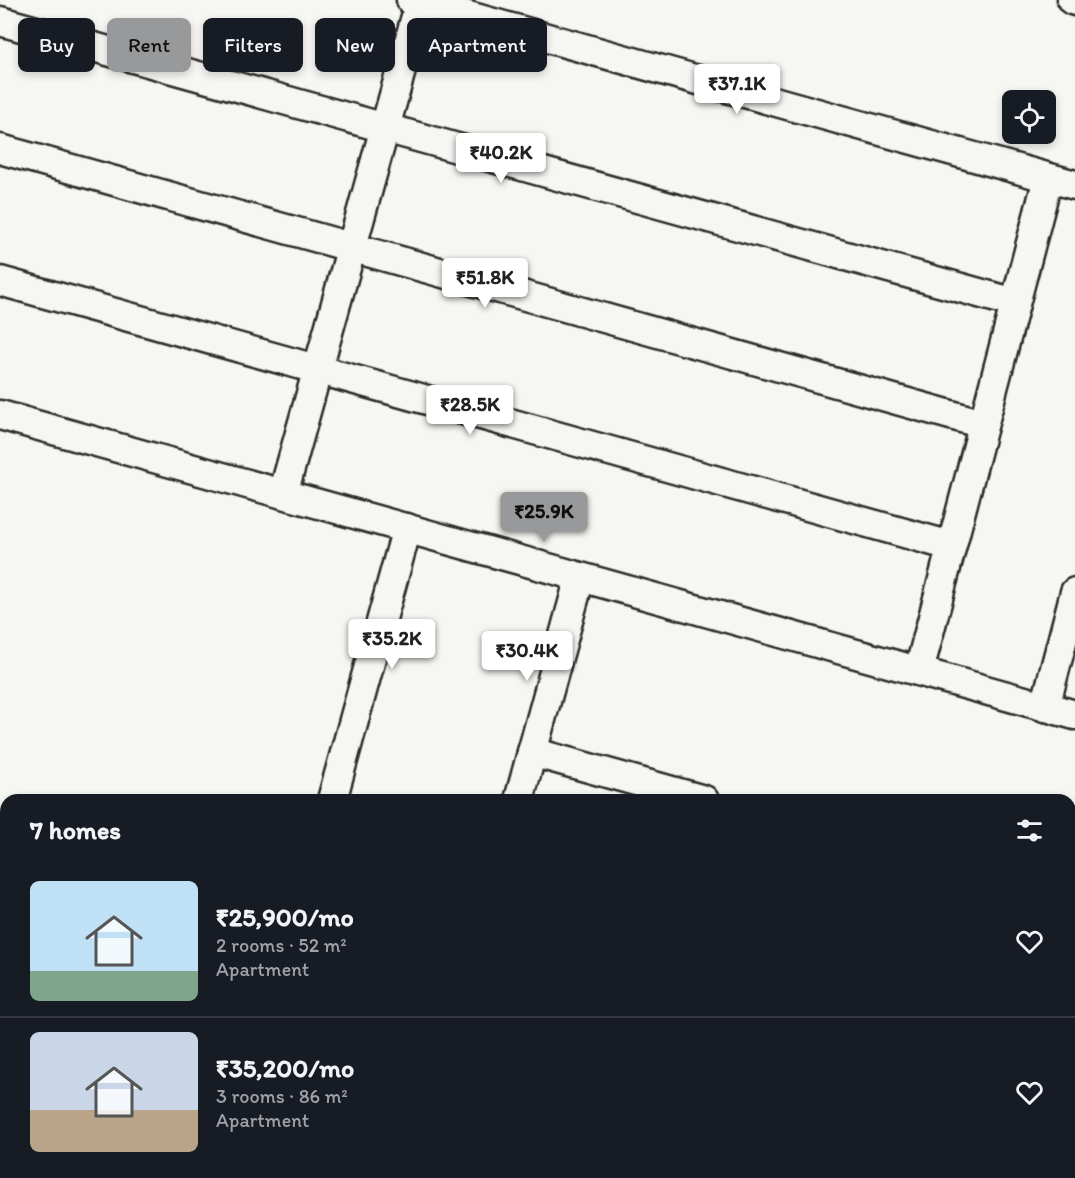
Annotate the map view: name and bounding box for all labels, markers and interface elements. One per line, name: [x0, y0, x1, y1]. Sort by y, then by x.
chip: Buy: [18, 18, 95, 72]
chip: Rent: [107, 18, 191, 72]
chip: Filters: [203, 18, 303, 72]
chip: New: [315, 18, 395, 72]
chip: Apartment: [407, 18, 547, 72]
pin: ₹37.1K: [688, 64, 786, 115]
text: ₹37.1K: [708, 71, 766, 95]
map controls: [1002, 90, 1056, 144]
button: locate: [1002, 90, 1056, 144]
pin: ₹40.2K: [452, 133, 550, 184]
text: ₹40.2K: [470, 140, 532, 164]
pin: ₹51.8K: [436, 258, 534, 309]
text: ₹51.8K: [456, 265, 514, 289]
pin: ₹28.5K: [421, 385, 519, 436]
text: ₹28.5K: [440, 392, 500, 416]
pin: ₹25.9K: [495, 492, 593, 543]
text: ₹25.9K: [515, 499, 573, 523]
pin: ₹35.2K: [343, 619, 441, 670]
text: ₹35.2K: [362, 626, 422, 650]
pin: ₹30.4K: [478, 631, 576, 682]
text: ₹30.4K: [496, 638, 558, 662]
text: 7 homes: [30, 814, 121, 846]
icon: filters: [1013, 814, 1046, 847]
text: ₹25,900/mo: [216, 901, 354, 933]
icon: home: [78, 905, 150, 977]
icon: heart: [1013, 925, 1046, 958]
text: 2 rooms · 52 m²: [216, 933, 347, 957]
text: Apartment: [216, 957, 309, 981]
text: ₹35,200/mo: [216, 1052, 354, 1084]
icon: home: [78, 1056, 150, 1128]
icon: heart: [1013, 1076, 1046, 1109]
text: 3 rooms · 86 m²: [216, 1084, 348, 1108]
text: Apartment: [216, 1108, 309, 1132]

